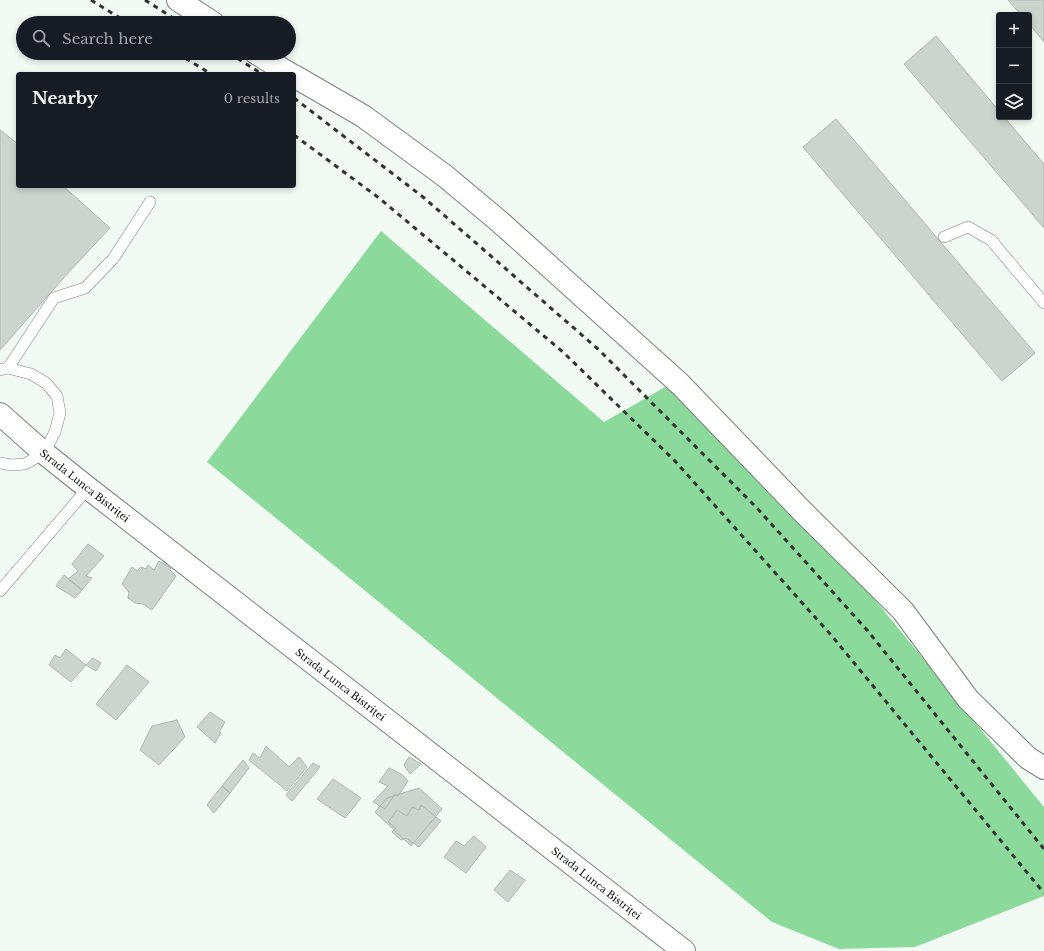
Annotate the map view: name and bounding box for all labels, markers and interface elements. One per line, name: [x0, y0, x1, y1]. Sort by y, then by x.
map controls: [996, 12, 1032, 120]
button: +: [996, 12, 1032, 48]
search box: [16, 16, 296, 60]
icon: search: [30, 27, 52, 49]
text: Search here: [62, 29, 153, 48]
button: −: [996, 48, 1032, 84]
button: layers: [996, 84, 1032, 120]
text: Nearby: [32, 88, 98, 109]
text: 0 results: [224, 90, 280, 107]
street label: Strada Lunca Bistriței: [37, 446, 133, 525]
street label: Strada Lunca Bistriței: [293, 646, 389, 724]
street label: Strada Lunca Bistriței: [549, 844, 644, 923]

